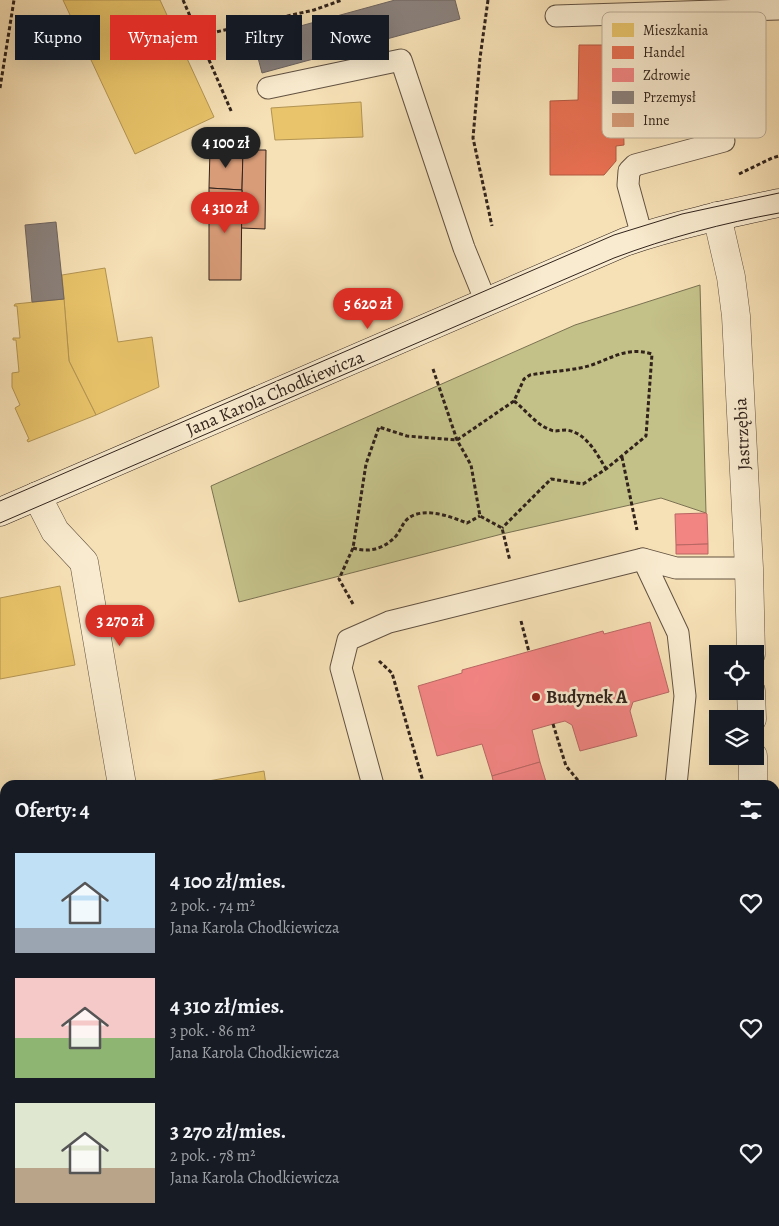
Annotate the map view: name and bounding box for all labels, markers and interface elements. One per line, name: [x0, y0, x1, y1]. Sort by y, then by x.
legend: [602, 12, 766, 138]
chip: Kupno: [15, 15, 100, 60]
chip: Wynajem: [110, 15, 216, 60]
chip: Filtry: [226, 15, 302, 60]
chip: Nowe: [312, 15, 389, 60]
text: Mieszkania: [643, 21, 709, 40]
text: Handel: [643, 43, 685, 62]
text: Zdrowie: [643, 66, 690, 85]
text: Przemysł: [643, 88, 696, 107]
text: Inne: [643, 111, 670, 130]
pin: 4 100 zł: [174, 126, 278, 169]
text: 4 100 zł: [202, 132, 250, 154]
pin: 4 310 zł: [173, 192, 277, 234]
text: 4 310 zł: [202, 197, 248, 219]
pin: 5 620 zł: [316, 288, 420, 330]
text: 5 620 zł: [344, 293, 392, 315]
street label: Jana Karola Chodkiewicza: [183, 344, 368, 441]
street label: Jastrzębia: [728, 396, 756, 471]
pin: 3 270 zł: [68, 604, 172, 647]
text: 3 270 zł: [96, 610, 144, 632]
map controls: [709, 645, 764, 765]
button: locate: [709, 645, 764, 700]
place label: Budynek A: [546, 685, 628, 709]
marker: Budynek A: [530, 691, 542, 703]
button: layers: [709, 710, 764, 765]
text: Oferty: 4: [15, 796, 90, 824]
icon: filters: [737, 796, 765, 824]
text: 4 100 zł/mies.: [170, 867, 286, 895]
icon: home: [55, 873, 115, 933]
icon: heart: [737, 889, 765, 917]
text: 2 pok. · 74 m²: [170, 895, 255, 917]
text: Jana Karola Chodkiewicza: [170, 917, 340, 939]
text: 4 310 zł/mies.: [170, 992, 285, 1020]
icon: home: [55, 998, 115, 1058]
icon: heart: [737, 1014, 765, 1042]
text: 3 pok. · 86 m²: [170, 1020, 255, 1042]
text: Jana Karola Chodkiewicza: [170, 1042, 340, 1064]
text: 3 270 zł/mies.: [170, 1117, 286, 1145]
icon: home: [55, 1123, 115, 1183]
icon: heart: [737, 1139, 765, 1167]
text: 2 pok. · 78 m²: [170, 1145, 255, 1167]
text: Jana Karola Chodkiewicza: [170, 1167, 340, 1189]

